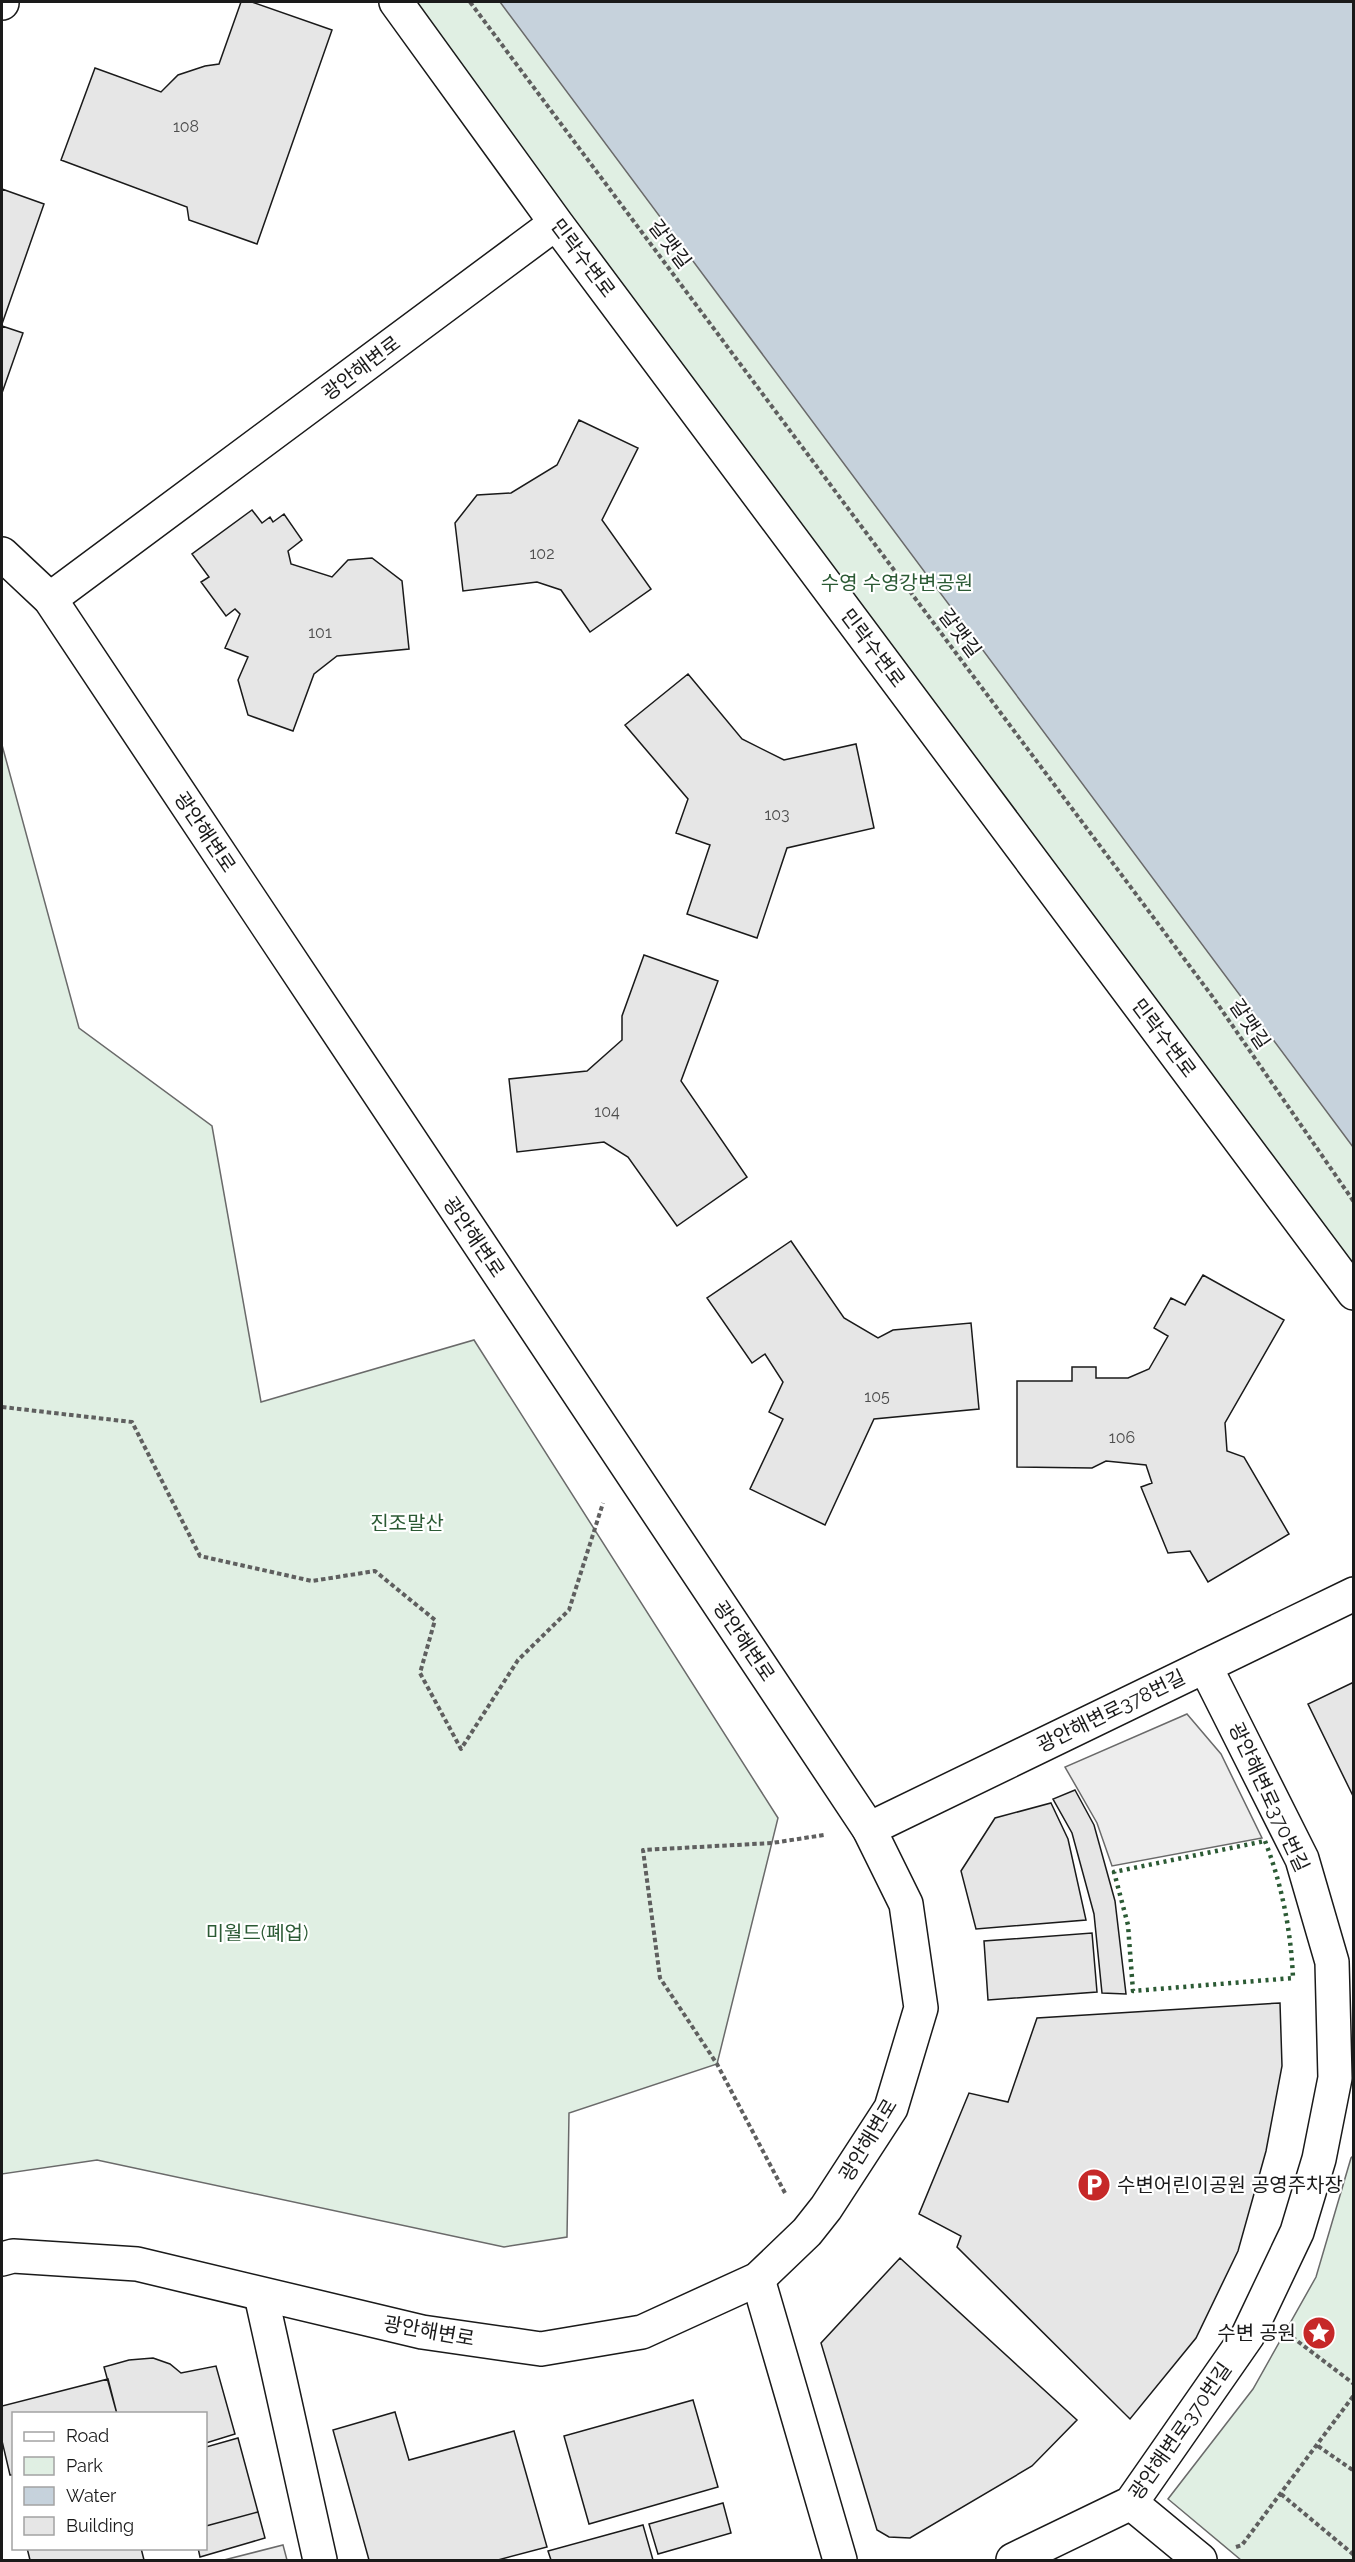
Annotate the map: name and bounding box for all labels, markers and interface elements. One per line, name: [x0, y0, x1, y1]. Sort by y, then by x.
house number: 108: [173, 117, 199, 136]
street label: 민락수변로: [546, 214, 620, 302]
street label: 갈맷길: [644, 215, 696, 273]
street label: 광안해변로: [317, 331, 405, 405]
house number: 102: [530, 544, 554, 563]
park label: 수영 수영강변공원: [821, 571, 973, 595]
street label: 민락수변로: [836, 604, 910, 692]
street label: 갈맷길: [934, 604, 986, 662]
house number: 101: [308, 623, 332, 642]
street label: 광안해변로: [169, 787, 241, 877]
house number: 103: [764, 805, 790, 824]
street label: 민락수변로: [1127, 994, 1201, 1082]
street label: 갈맷길: [1225, 994, 1275, 1054]
house number: 104: [594, 1102, 620, 1121]
street label: 광안해변로: [438, 1192, 510, 1282]
house number: 105: [864, 1387, 890, 1406]
house number: 106: [1109, 1428, 1135, 1447]
park label: 진조말산: [370, 1511, 444, 1535]
street label: 광안해변로: [708, 1596, 780, 1686]
street label: 광안해변로378번길: [1033, 1665, 1189, 1757]
street label: 광안해변로370번길: [1224, 1718, 1314, 1876]
park label: 미월드(폐업): [206, 1921, 308, 1945]
street label: 광안해변로: [834, 2094, 902, 2186]
parking icon: 수변어린이공원 공영주차장: [1076, 2167, 1112, 2203]
place label: 수변어린이공원 공영주차장: [1117, 2173, 1343, 2197]
street label: 광안해변로: [382, 2311, 476, 2351]
place icon: 수변 공원: [1301, 2315, 1337, 2351]
place label: 수변 공원: [1217, 2321, 1296, 2345]
street label: 광안해변로370번길: [1124, 2358, 1236, 2504]
legend: [12, 2412, 207, 2550]
text: Road: [66, 2425, 109, 2446]
text: Park: [66, 2455, 103, 2476]
text: Water: [66, 2485, 117, 2506]
text: Building: [66, 2515, 134, 2536]

